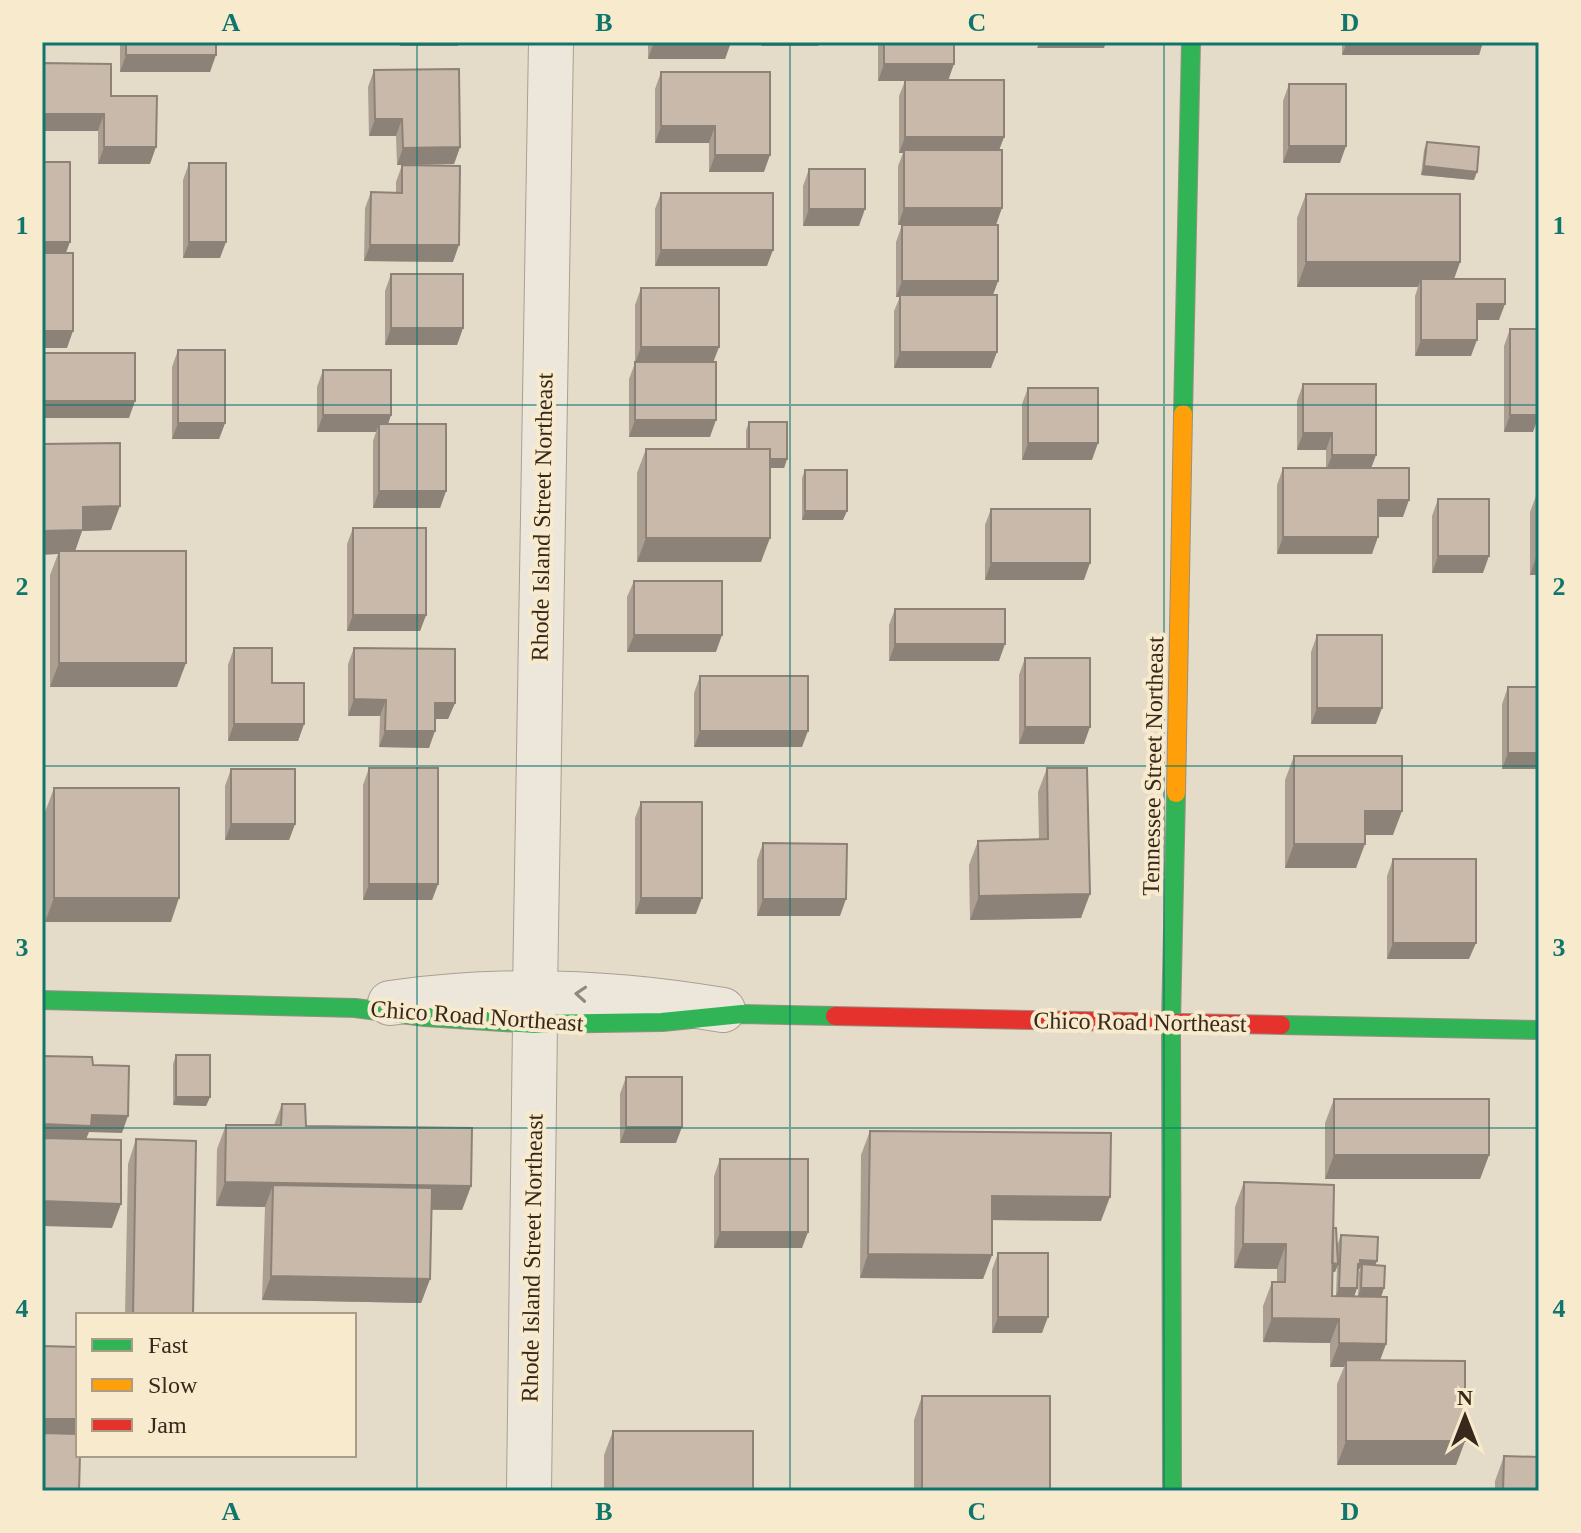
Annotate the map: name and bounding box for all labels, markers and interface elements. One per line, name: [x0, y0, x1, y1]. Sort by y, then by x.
text: A: [222, 8, 241, 37]
text: B: [595, 8, 613, 37]
text: C: [968, 8, 986, 37]
text: D: [1341, 8, 1359, 37]
text: 1: [16, 211, 29, 240]
text: 1: [1553, 211, 1566, 240]
street label: Rhode Island Street Northeast: [526, 372, 558, 662]
text: 2: [16, 572, 29, 601]
text: 2: [1553, 572, 1566, 601]
street label: Tennessee Street Northeast: [1138, 636, 1168, 896]
text: 3: [16, 933, 29, 962]
text: 3: [1553, 933, 1566, 962]
one-way arrow: [574, 986, 587, 1003]
street label: Chico Road Northeast: [370, 996, 585, 1036]
street label: Chico Road Northeast: [1033, 1007, 1247, 1037]
street label: Rhode Island Street Northeast: [516, 1113, 548, 1403]
text: 4: [16, 1294, 29, 1323]
text: 4: [1553, 1294, 1566, 1323]
legend: [76, 1313, 356, 1457]
text: Fast: [148, 1332, 188, 1358]
text: Slow: [148, 1372, 198, 1398]
north arrow: [1425, 1377, 1505, 1457]
text: N: [1457, 1385, 1473, 1410]
text: Jam: [148, 1412, 187, 1438]
text: A: [222, 1497, 241, 1526]
text: B: [595, 1497, 613, 1526]
text: C: [968, 1497, 986, 1526]
text: D: [1341, 1497, 1359, 1526]

